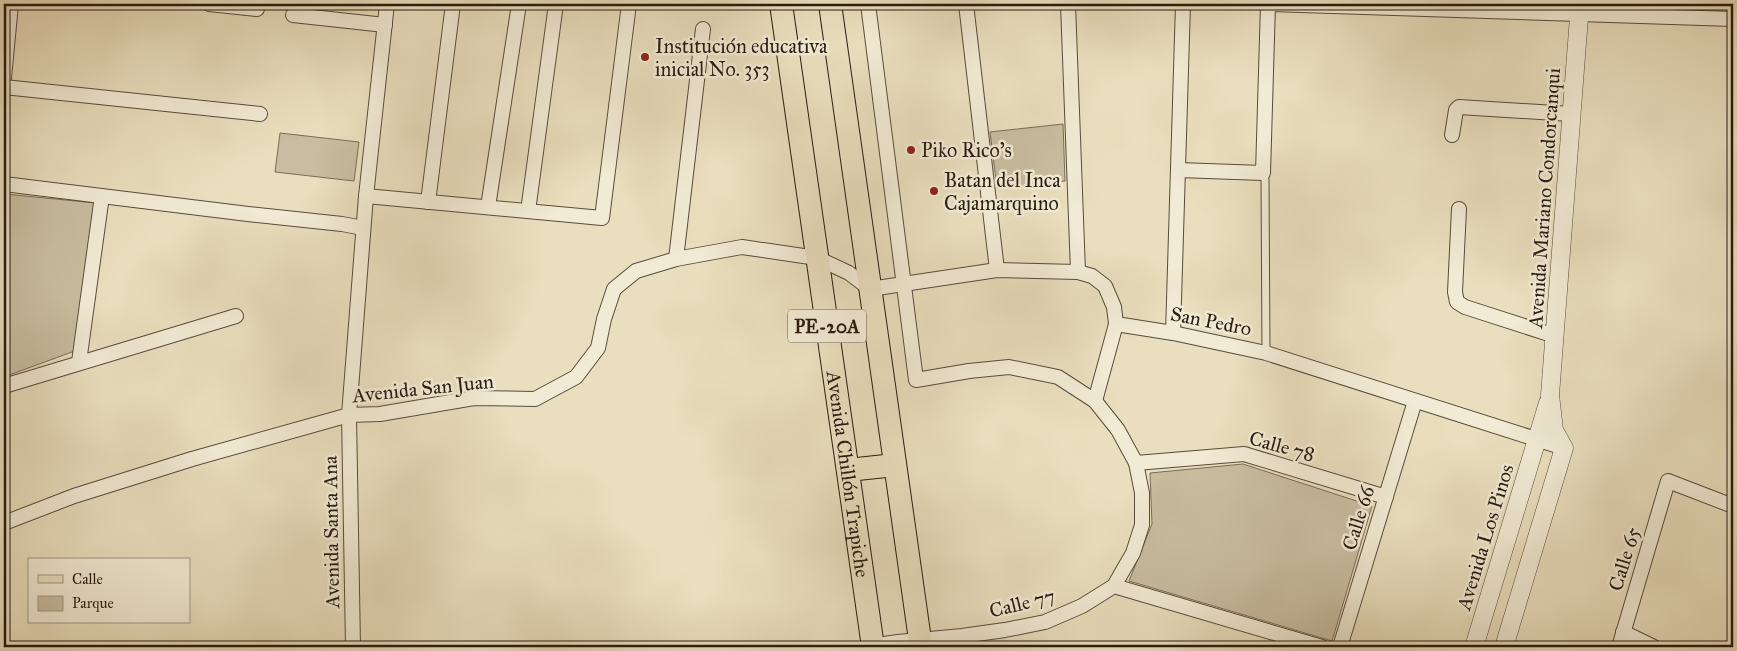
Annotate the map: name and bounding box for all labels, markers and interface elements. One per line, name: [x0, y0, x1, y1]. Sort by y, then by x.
place label: Institución educativa inicial No. 353: [655, 34, 828, 81]
marker: Institución educativa inicial No. 353: [639, 51, 651, 63]
street label: Avenida Mariano Condorcanqui: [1523, 67, 1566, 330]
place label: Piko Rico's: [921, 138, 1012, 162]
marker: Piko Rico's: [905, 144, 917, 156]
place label: Batan del Inca Cajamarquino: [944, 168, 1061, 216]
marker: Batan del Inca Cajamarquino: [928, 185, 940, 197]
street label: San Pedro: [1168, 301, 1254, 341]
road number: PE-20A: [788, 310, 866, 342]
street label: Avenida Chillón Trapiche: [822, 368, 875, 579]
street label: Avenida San Juan: [350, 369, 495, 408]
street label: Calle 78: [1247, 426, 1317, 466]
street label: Avenida Santa Ana: [318, 455, 344, 610]
street label: Avenida Los Pinos: [1451, 461, 1519, 614]
street label: Calle 66: [1337, 482, 1379, 553]
street label: Calle 65: [1603, 524, 1645, 594]
legend: [28, 558, 190, 624]
text: Calle: [72, 570, 103, 588]
street label: Calle 77: [987, 583, 1057, 623]
text: Parque: [72, 594, 114, 613]

